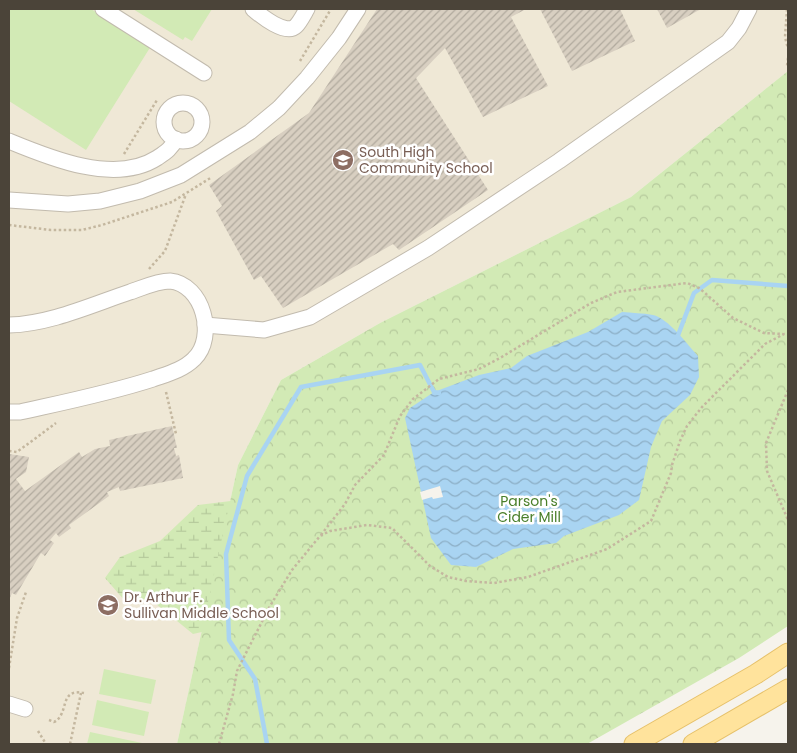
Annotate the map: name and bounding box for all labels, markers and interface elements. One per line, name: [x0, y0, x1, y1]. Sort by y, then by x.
place label: South High Community School: [359, 142, 493, 178]
school or university icon: South High Community School: [331, 148, 355, 172]
park label: Parson's Cider Mill: [497, 491, 561, 527]
place label: Dr. Arthur F. Sullivan Middle School: [124, 587, 279, 623]
school or university icon: Dr. Arthur F. Sullivan Middle School: [96, 593, 120, 617]

